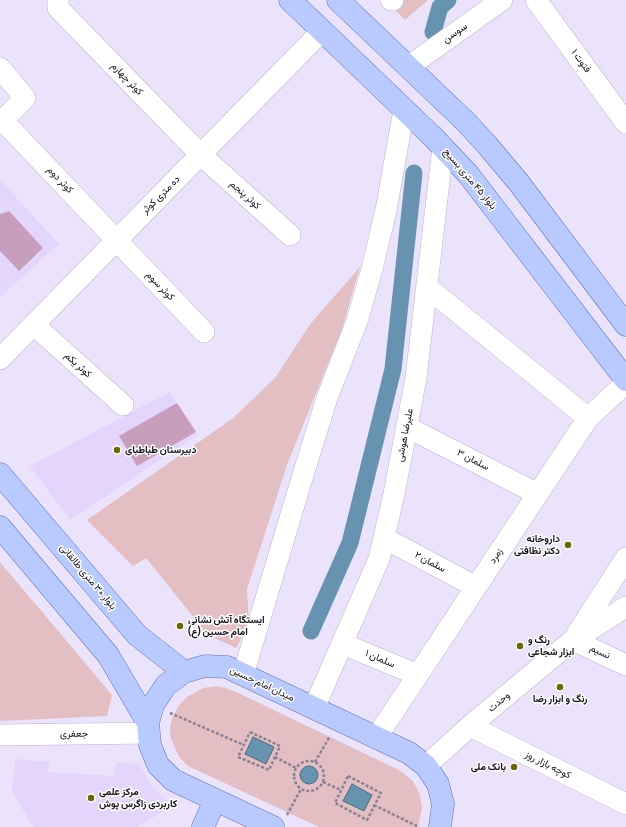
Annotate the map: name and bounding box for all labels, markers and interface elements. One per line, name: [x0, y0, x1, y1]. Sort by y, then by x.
street label: سوسن: [440, 20, 470, 46]
street label: فتوت ۱: [568, 47, 594, 75]
street label: کوثر چهارم: [109, 60, 145, 98]
street label: بلوار ۴۵ متری بسیج: [441, 146, 499, 212]
street label: کوثر دوم: [44, 164, 76, 196]
street label: ده متری کوثر: [139, 173, 183, 217]
street label: کوثر پنجم: [227, 178, 263, 212]
street label: کوثر سوم: [143, 269, 177, 303]
street label: کوثر یکم: [62, 350, 94, 380]
street label: علیرضا هوشی: [394, 407, 416, 463]
place label: دبیرستان طباطبای: [125, 444, 196, 456]
marker: دبیرستان طباطبای: [112, 445, 122, 455]
street label: سلمان ۳: [455, 447, 491, 473]
place label: داروخانه دکتر نظافتی: [514, 533, 560, 556]
marker: داروخانه دکتر نظافتی: [563, 540, 573, 550]
street label: بلوار ۳۰ متری طالقانی: [57, 542, 119, 612]
street label: زمرد: [487, 546, 505, 566]
street label: سلمان ۲: [412, 549, 448, 575]
place label: ایستگاه آتش نشانی امام حسین (ع): [188, 614, 265, 638]
marker: ایستگاه آتش نشانی امام حسین (ع): [175, 621, 185, 631]
place label: رنگ و ابزار شجاعی: [528, 634, 574, 658]
marker: رنگ و ابزار شجاعی: [515, 641, 525, 651]
street label: نسیم: [588, 642, 612, 662]
street label: سلمان ۱: [363, 647, 397, 671]
street label: میدان امام حسین: [228, 664, 296, 704]
marker: رنگ و ابزار رضا: [555, 682, 565, 692]
street label: وحدت: [485, 689, 513, 715]
place label: رنگ و ابزار رضا: [533, 693, 587, 705]
street label: جعفری: [60, 728, 88, 740]
street label: کوچه بازار روز: [523, 748, 573, 782]
place label: بانک ملی: [471, 761, 506, 773]
marker: بانک ملی: [509, 762, 519, 772]
place label: مرکز علمی کاربردی زاگرس پوش: [99, 786, 177, 810]
marker: مرکز علمی کاربردی زاگرس پوش: [86, 793, 96, 803]

